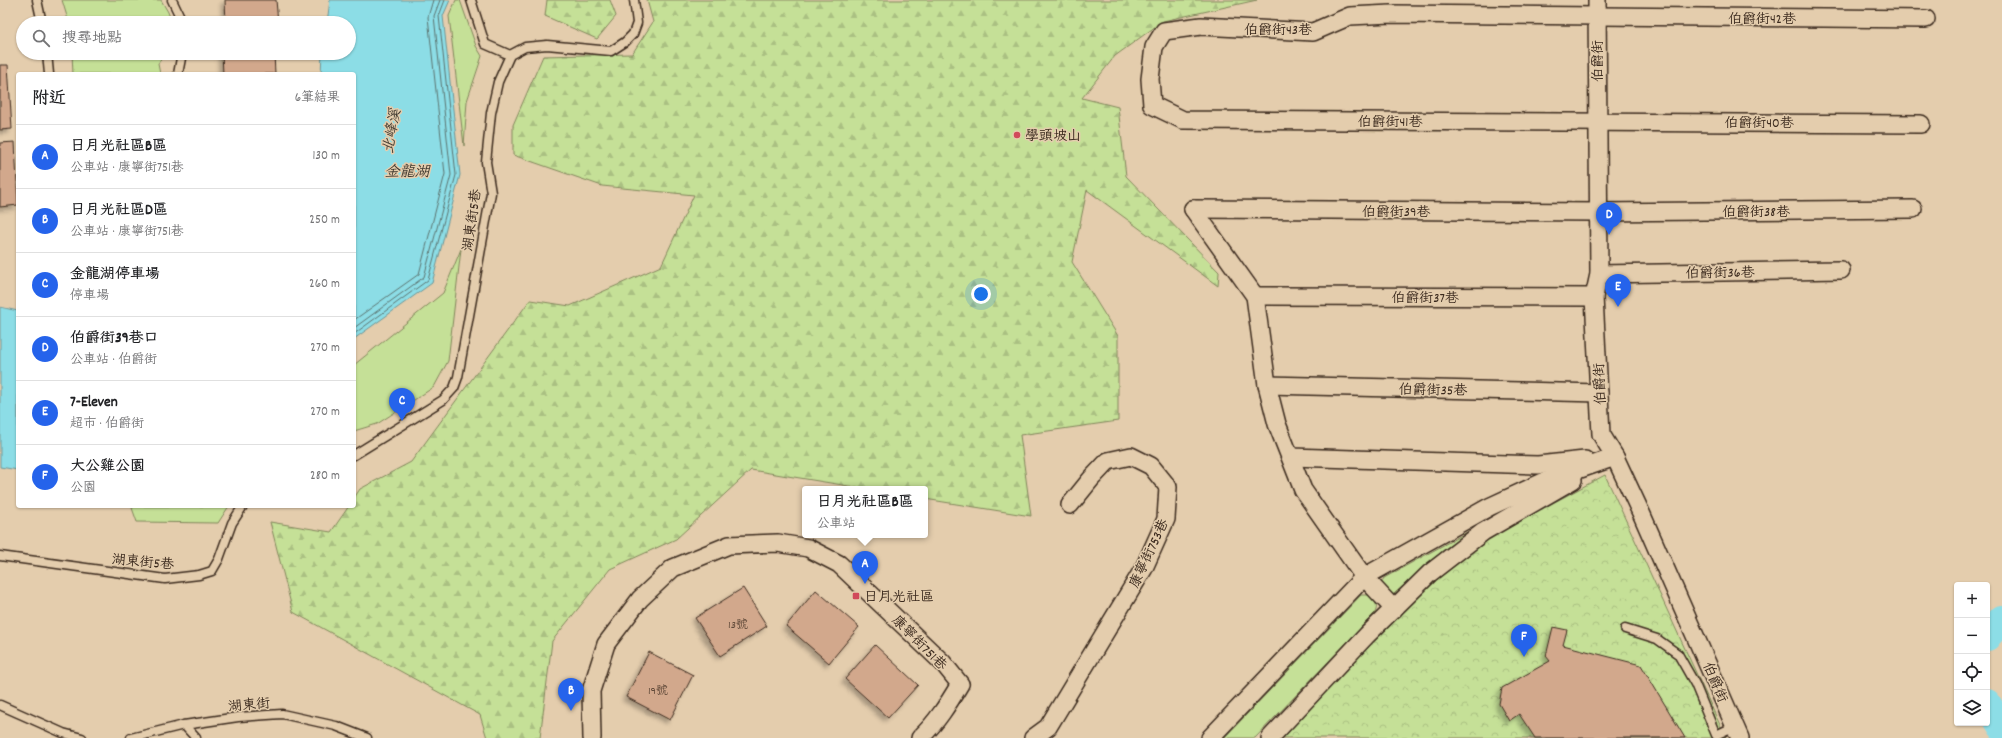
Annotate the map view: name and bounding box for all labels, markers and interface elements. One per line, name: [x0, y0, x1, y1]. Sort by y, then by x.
street label: 伯爵街42巷: [1728, 10, 1797, 30]
search box: [16, 16, 356, 60]
street label: 伯爵街43巷: [1244, 21, 1313, 41]
icon: search: [30, 27, 52, 49]
text: 搜尋地點: [62, 28, 122, 50]
street label: 伯爵街: [1589, 40, 1609, 82]
text: 附近: [32, 88, 66, 112]
text: 6筆結果: [295, 89, 340, 108]
water label: 北峰溪: [378, 106, 408, 155]
street label: 伯爵街41巷: [1358, 113, 1423, 133]
street label: 伯爵街40巷: [1724, 114, 1795, 134]
place label: 學頭坡山: [1025, 127, 1081, 147]
marker: 學頭坡山: [1012, 130, 1022, 140]
text: 日月光社區B區: [70, 136, 167, 158]
text: A: [41, 147, 49, 166]
text: 130 m: [312, 147, 340, 166]
text: 公車站 · 康寧街751巷: [70, 159, 184, 178]
water label: 金龍湖: [384, 162, 431, 184]
street label: 湖東街5巷: [459, 187, 487, 253]
text: 日月光社區D區: [70, 200, 168, 222]
pin: D: [1596, 202, 1622, 235]
street label: 伯爵街39巷: [1362, 203, 1431, 223]
street label: 伯爵街38巷: [1722, 203, 1791, 223]
text: B: [42, 211, 48, 230]
text: 250 m: [309, 211, 340, 230]
text: 公車站 · 康寧街751巷: [70, 223, 184, 242]
street label: 伯爵街36巷: [1685, 263, 1756, 285]
text: 金龍湖停車場: [70, 264, 160, 286]
pin: E: [1605, 274, 1631, 307]
text: C: [42, 275, 48, 294]
text: 260 m: [309, 275, 340, 294]
your location: [971, 284, 991, 304]
text: 停車場: [70, 287, 109, 306]
street label: 伯爵街37巷: [1391, 289, 1460, 309]
text: 伯爵街39巷口: [70, 328, 159, 350]
text: D: [42, 339, 48, 358]
text: 270 m: [310, 339, 340, 358]
text: 公車站 · 伯爵街: [70, 351, 157, 370]
street label: 伯爵街: [1590, 362, 1612, 405]
street label: 伯爵街35巷: [1398, 380, 1468, 402]
pin: C: [389, 388, 415, 421]
text: 7-Eleven: [70, 392, 118, 414]
text: E: [42, 403, 48, 422]
text: 270 m: [310, 403, 340, 422]
text: 超市 · 伯爵街: [70, 415, 144, 434]
text: 大公雞公園: [70, 456, 145, 478]
text: F: [42, 467, 48, 486]
text: 280 m: [310, 467, 340, 486]
text: 公園: [70, 479, 96, 498]
popup: [802, 486, 928, 538]
text: 日月光社區B區: [816, 492, 914, 514]
text: 公車站: [816, 515, 855, 534]
street label: 康寧街753巷: [1125, 515, 1175, 592]
street label: 湖東街5巷: [111, 550, 176, 576]
pin: A: [852, 551, 878, 584]
map controls: [1954, 582, 1990, 726]
button: +: [1954, 582, 1990, 618]
place label: 日月光社區: [864, 588, 934, 608]
marker: 日月光社區: [851, 591, 861, 601]
street label: 康寧街751巷: [886, 611, 951, 676]
house number: 13號: [728, 617, 748, 634]
button: −: [1954, 618, 1990, 654]
pin: F: [1511, 624, 1537, 657]
button: locate: [1954, 654, 1990, 690]
street label: 伯爵街: [1697, 660, 1732, 706]
pin: B: [558, 678, 584, 711]
house number: 19號: [648, 683, 668, 700]
button: layers: [1954, 690, 1990, 726]
street label: 湖東街: [227, 694, 271, 718]

